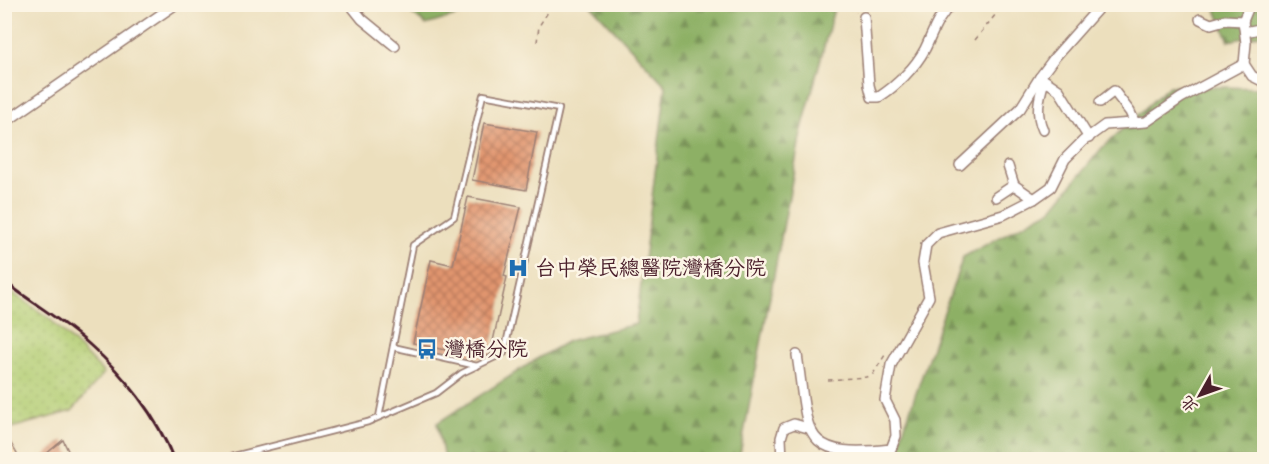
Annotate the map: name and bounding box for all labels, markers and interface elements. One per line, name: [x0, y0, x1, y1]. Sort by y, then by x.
hospital icon: 台中榮民總醫院灣橋分院: [506, 256, 530, 280]
place label: 台中榮民總醫院灣橋分院: [535, 256, 766, 280]
bus stop icon: 灣橋分院: [415, 337, 439, 361]
place label: 灣橋分院: [444, 337, 528, 361]
north arrow: [1170, 365, 1230, 425]
text: 北: [1177, 392, 1201, 416]

